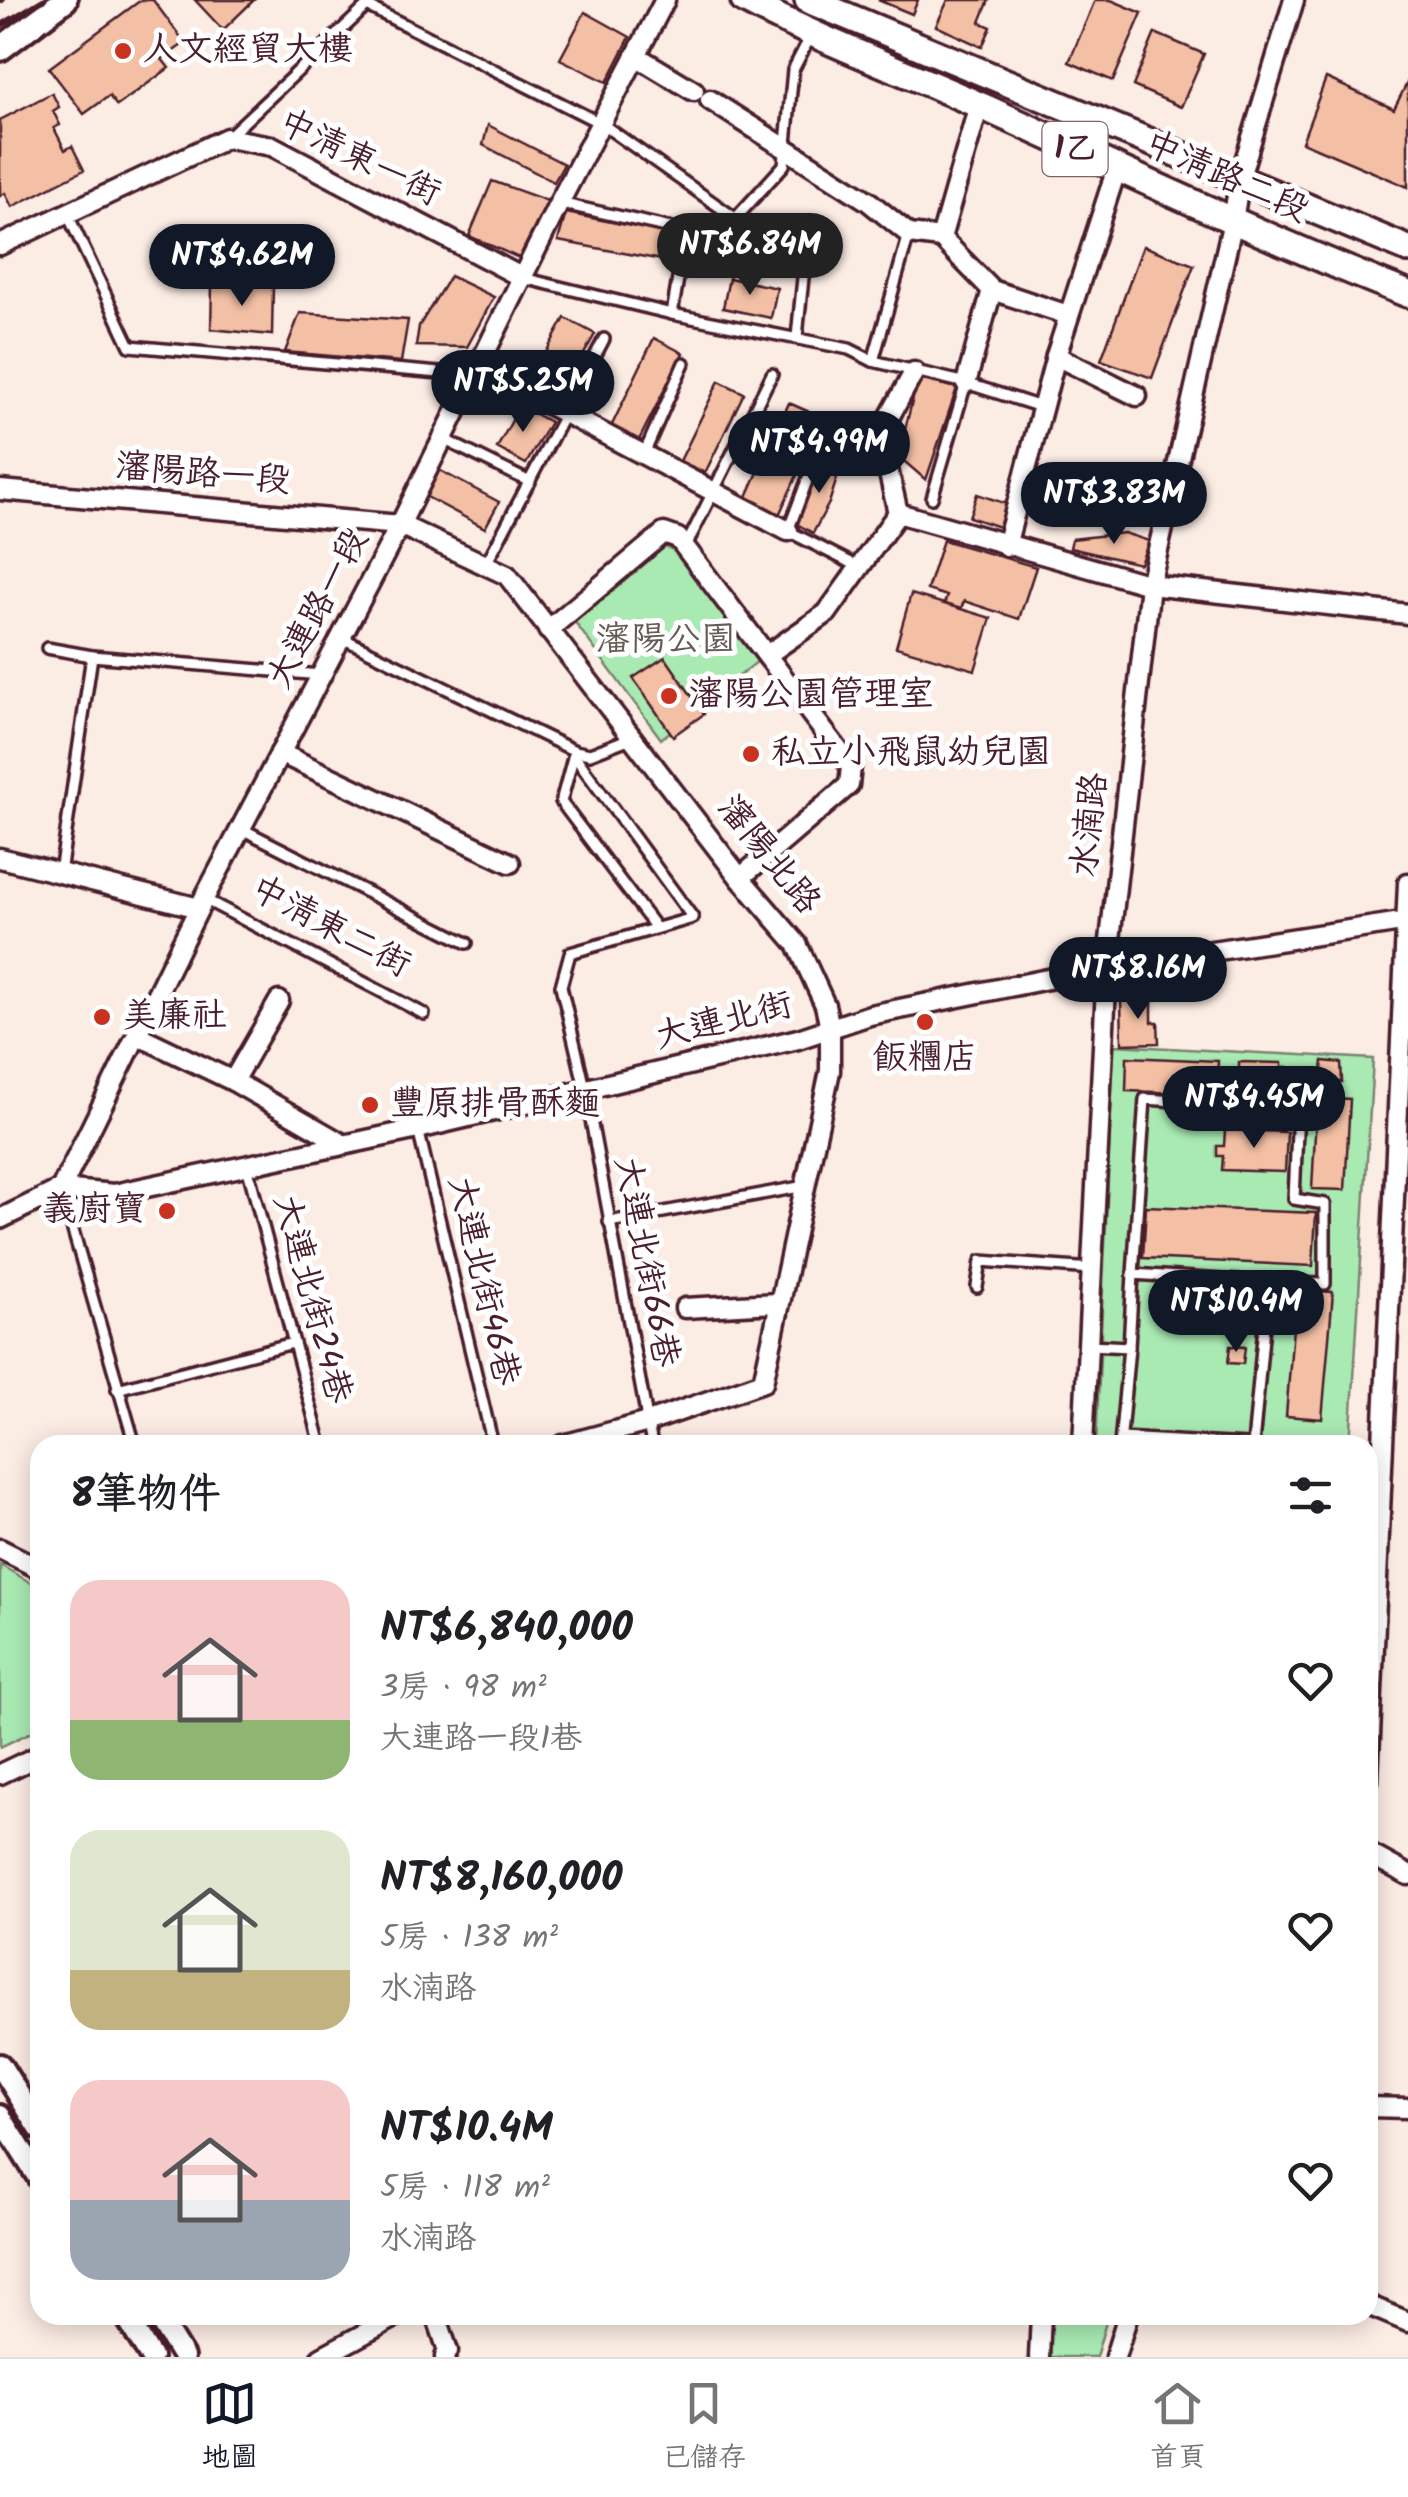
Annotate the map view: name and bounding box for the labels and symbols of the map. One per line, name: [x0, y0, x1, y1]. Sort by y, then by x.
place label: 人文經貿大樓: [143, 23, 353, 79]
marker: 人文經貿大樓: [112, 40, 134, 62]
street label: 中清東一街: [268, 95, 450, 223]
street label: 中清路二段: [1135, 117, 1317, 239]
road number: 1乙: [1042, 122, 1108, 176]
pin: NT$6.84M: [647, 213, 853, 298]
pin: NT$4.62M: [139, 224, 345, 309]
pin: NT$5.25M: [420, 350, 626, 435]
pin: NT$4.99M: [716, 411, 922, 496]
street label: 瀋陽路一段: [113, 439, 293, 511]
pin: NT$3.83M: [1011, 462, 1217, 547]
street label: 大連路一段: [253, 519, 385, 699]
park label: 瀋陽公園: [596, 613, 736, 669]
place label: 瀋陽公園管理室: [689, 668, 934, 724]
marker: 瀋陽公園管理室: [658, 685, 680, 707]
place label: 私立小飛鼠幼兒園: [771, 726, 1051, 782]
marker: 私立小飛鼠幼兒園: [740, 743, 762, 765]
street label: 水湳路: [1058, 770, 1124, 880]
street label: 瀋陽北路: [702, 784, 834, 928]
street label: 中清東二街: [240, 862, 420, 994]
pin: NT$8.16M: [1035, 937, 1241, 1022]
street label: 大連北街: [649, 978, 799, 1066]
place label: 美廉社: [122, 989, 227, 1045]
marker: 美廉社: [91, 1006, 113, 1028]
marker: 飯糰店: [914, 1011, 936, 1033]
place label: 飯糰店: [872, 1031, 978, 1087]
pin: NT$4.45M: [1151, 1066, 1357, 1151]
place label: 豐原排骨酥麵: [390, 1077, 600, 1133]
marker: 豐原排骨酥麵: [359, 1094, 381, 1116]
street label: 大連北街66巷: [597, 1152, 693, 1372]
street label: 大連北街46巷: [431, 1171, 533, 1391]
place label: 義廚寶: [42, 1183, 147, 1239]
street label: 大連北街24巷: [256, 1188, 366, 1410]
marker: 義廚寶: [156, 1200, 178, 1222]
pin: NT$10.4M: [1133, 1270, 1339, 1355]

